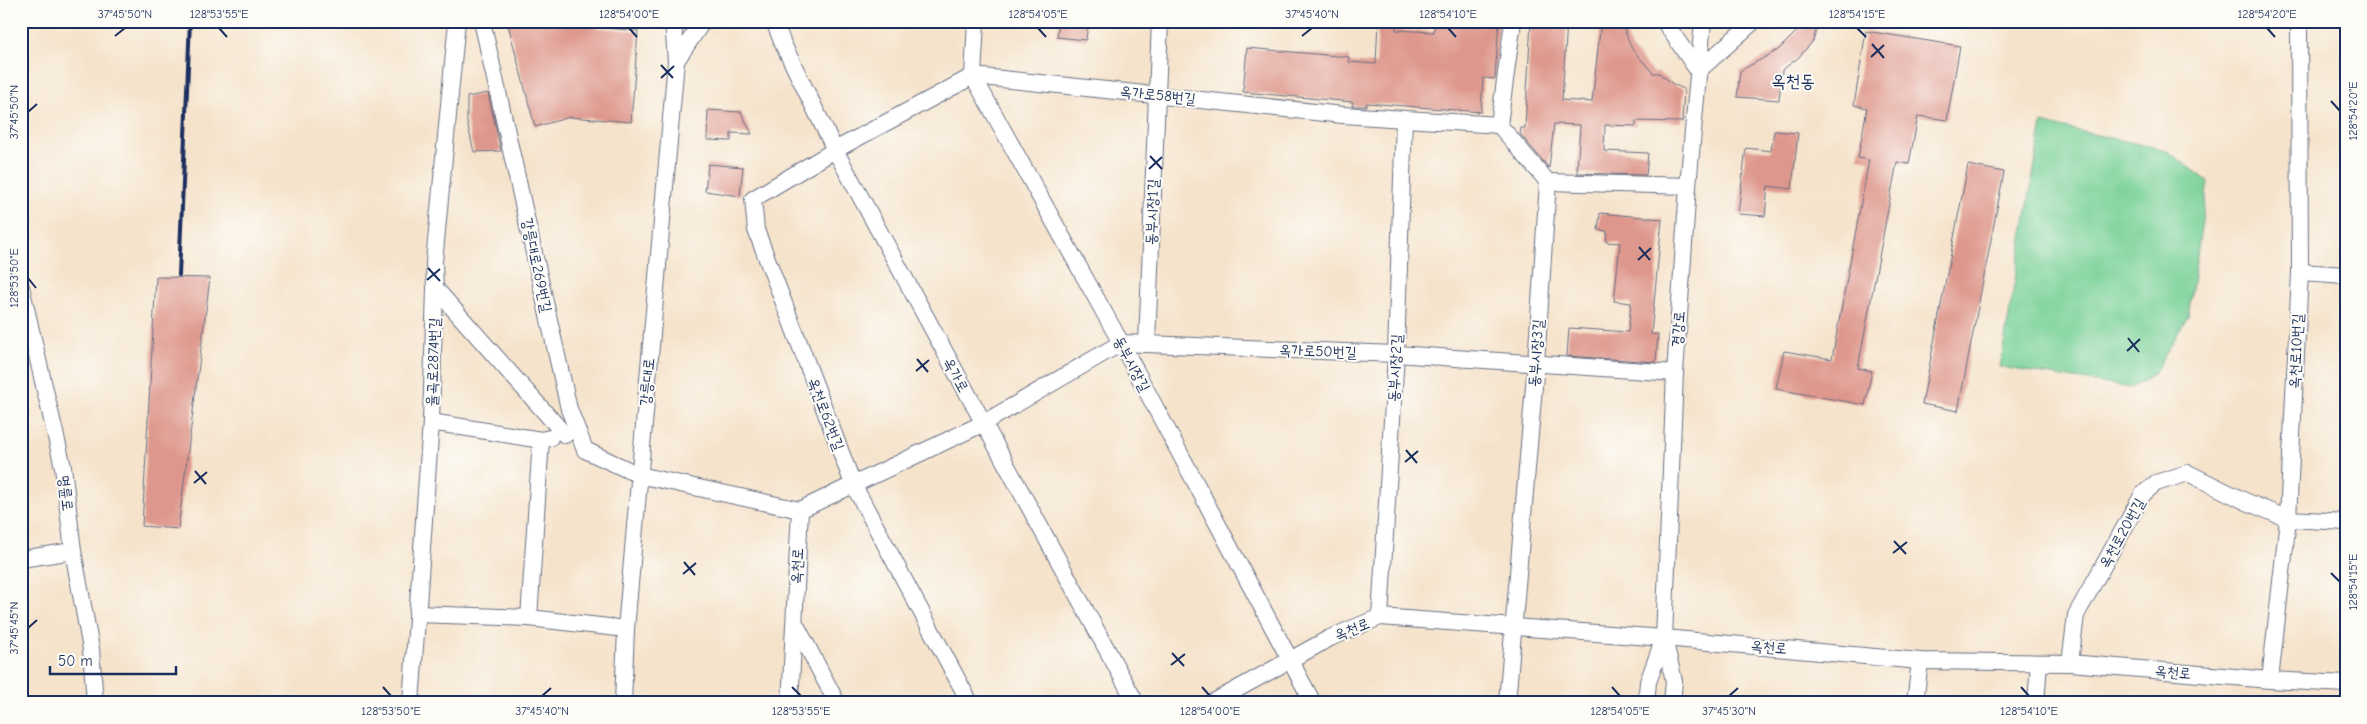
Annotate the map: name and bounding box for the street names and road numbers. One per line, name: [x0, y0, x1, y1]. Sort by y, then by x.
street label: 옥가로58번길: [1119, 82, 1197, 108]
street label: 동부시장1길: [1142, 179, 1162, 245]
street label: 강릉대로269번길: [518, 216, 556, 314]
street label: 경강로: [1668, 310, 1688, 348]
street label: 옥천로10번길: [2285, 313, 2307, 389]
street label: 율곡로2874번길: [422, 317, 444, 407]
street label: 동부시장3길: [1525, 318, 1547, 388]
street label: 동부시장길: [1110, 333, 1154, 395]
street label: 동부시장2길: [1384, 333, 1406, 403]
street label: 옥가로50번길: [1279, 341, 1357, 361]
street label: 옥가로: [940, 355, 972, 395]
street label: 강릉대로: [636, 357, 658, 407]
street label: 옥천로62번길: [804, 375, 848, 453]
street label: 명륜로: [55, 474, 77, 512]
street label: 옥천로20번길: [2095, 495, 2149, 571]
street label: 옥천로: [787, 547, 807, 585]
street label: 옥천로: [1332, 614, 1372, 644]
street label: 옥천로: [1750, 636, 1788, 658]
street label: 옥천로: [2154, 661, 2192, 683]

